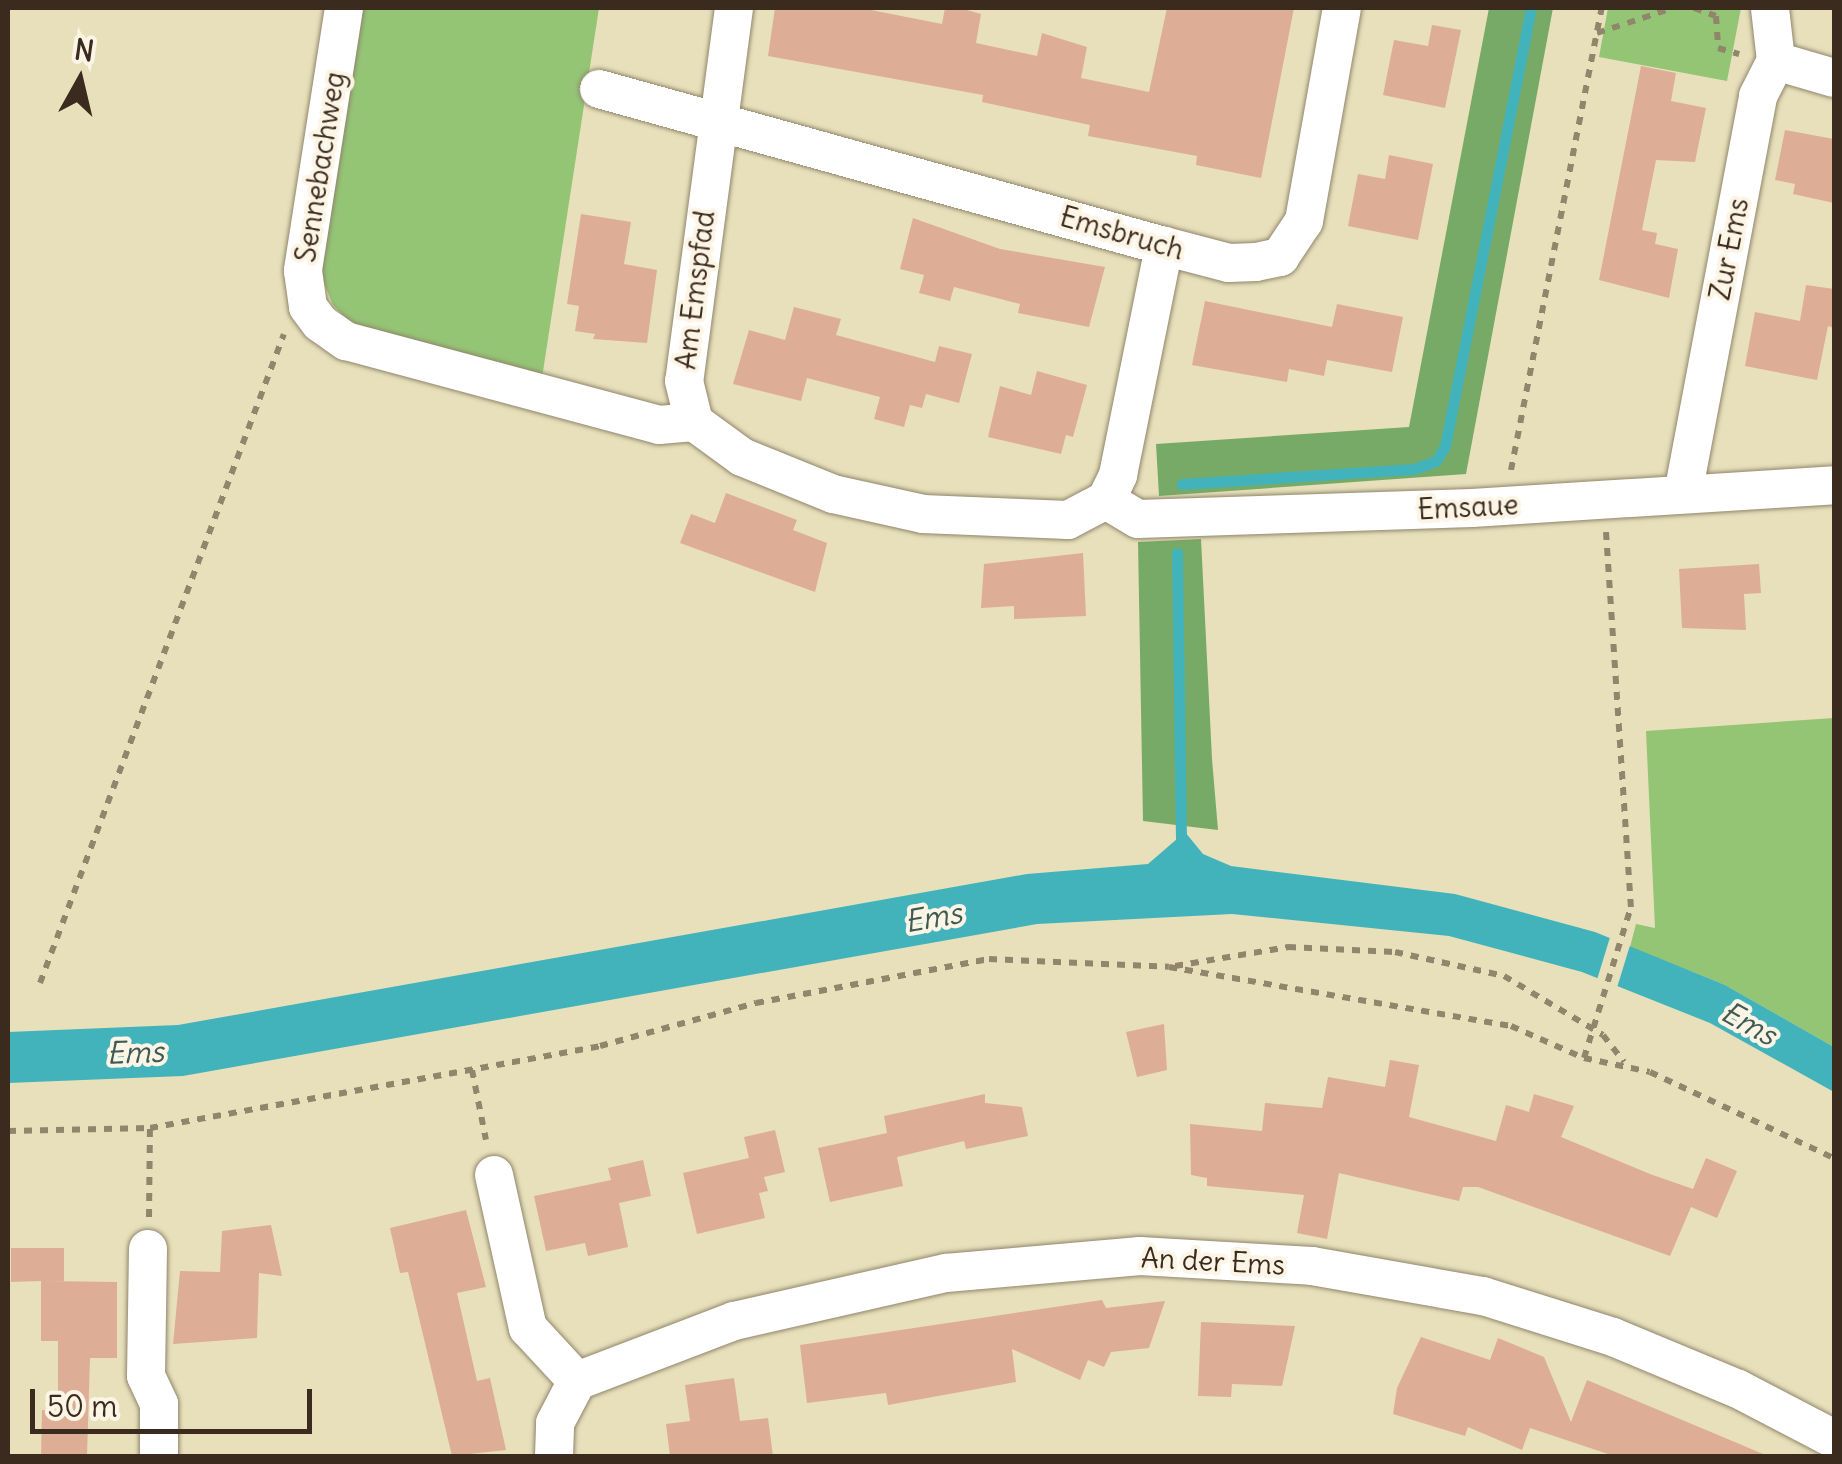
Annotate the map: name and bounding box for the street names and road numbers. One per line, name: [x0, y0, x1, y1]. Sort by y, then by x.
street label: Sennebachweg: [288, 69, 352, 265]
street label: Zur Ems: [1703, 195, 1755, 303]
street label: Emsbruch: [1056, 199, 1188, 267]
street label: Am Emspfad: [669, 209, 721, 371]
street label: Emsaue: [1417, 488, 1519, 526]
street label: An der Ems: [1140, 1240, 1286, 1282]

